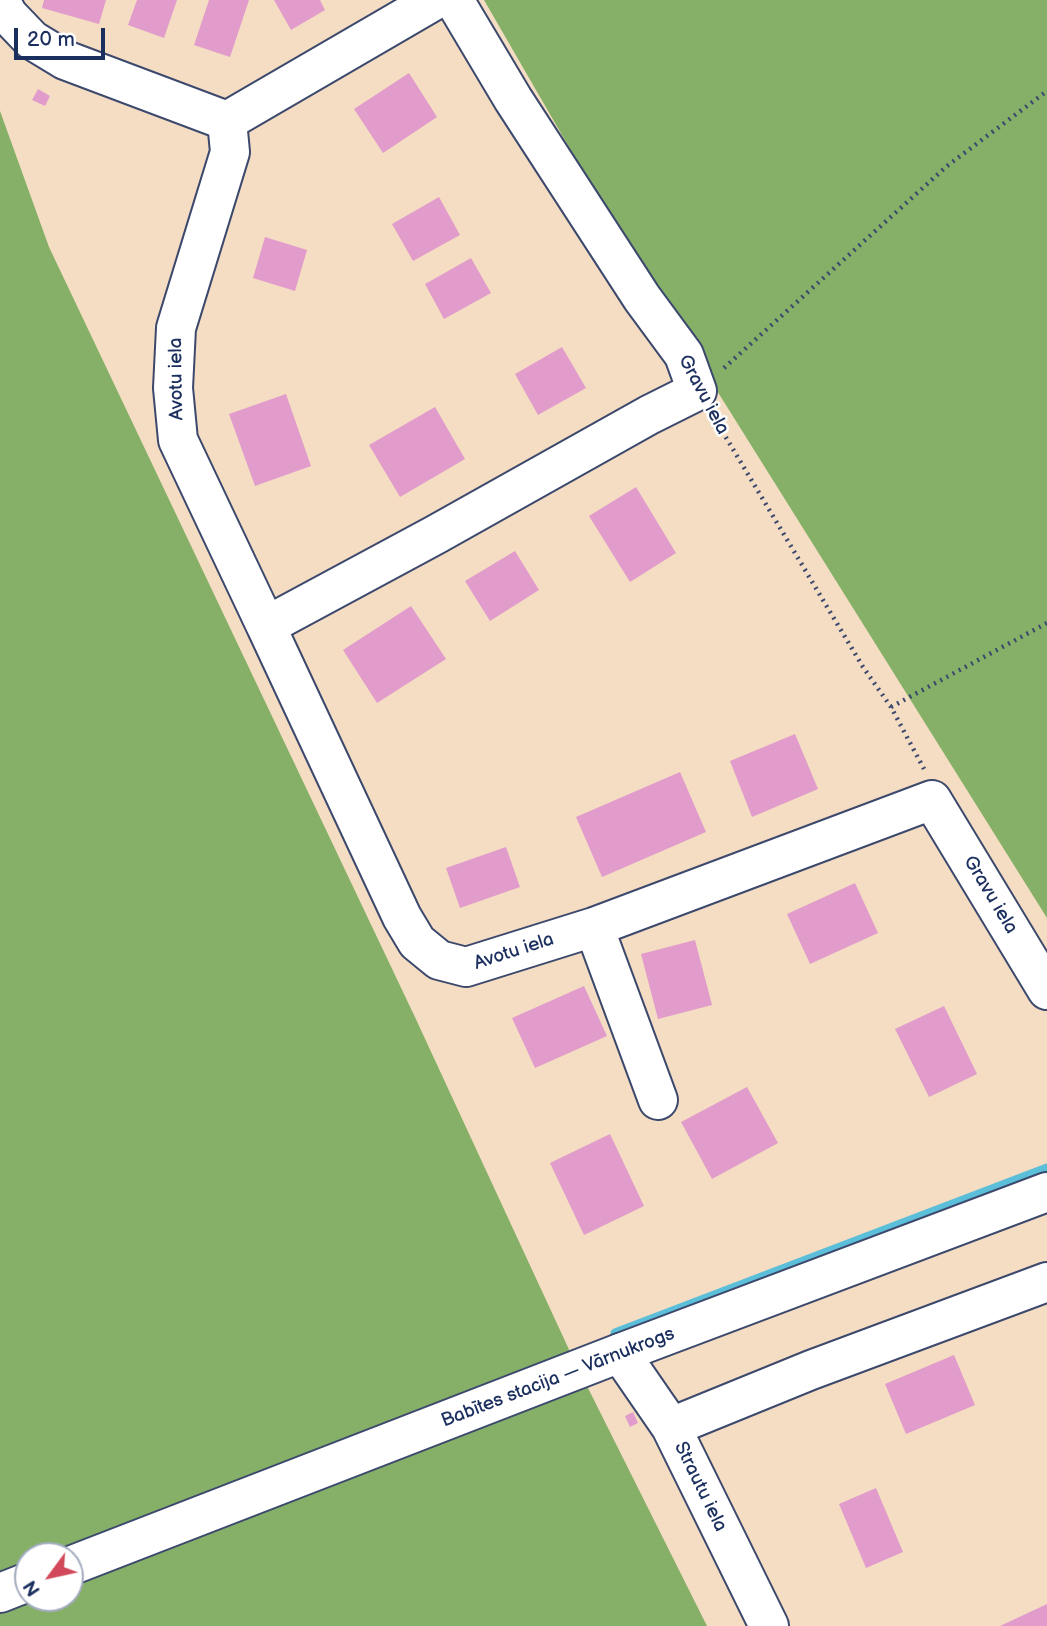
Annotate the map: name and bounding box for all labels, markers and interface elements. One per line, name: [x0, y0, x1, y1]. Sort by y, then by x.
scale bar: [18, 14, 108, 58]
text: 20 m: [27, 27, 75, 52]
street label: Avotu iela: [165, 338, 189, 420]
street label: Gravu iela: [673, 351, 733, 439]
street label: Gravu iela: [958, 852, 1022, 938]
street label: Avotu iela: [471, 928, 557, 976]
street label: Babītes stacija — Vārnukrogs: [438, 1323, 678, 1433]
street label: Strautu iela: [668, 1438, 732, 1536]
north arrow: [14, 1542, 84, 1612]
text: N: [19, 1575, 46, 1600]

